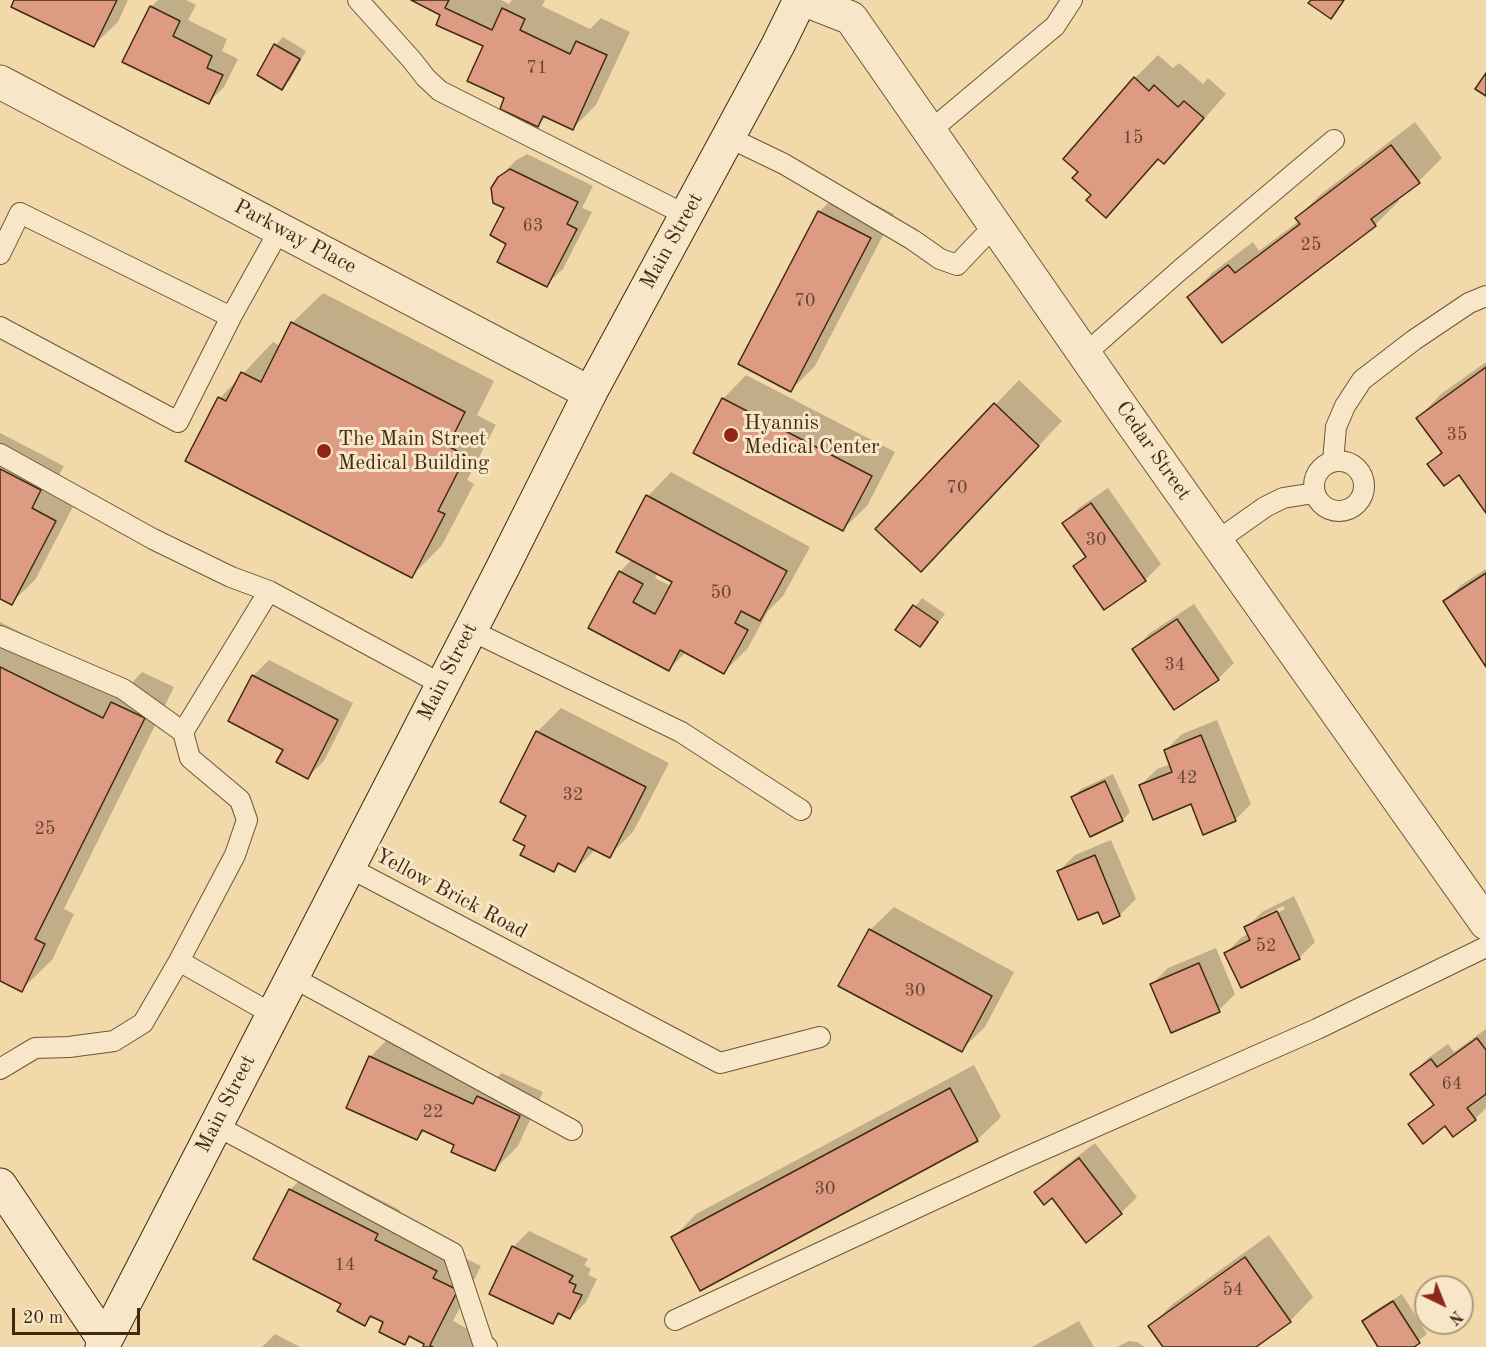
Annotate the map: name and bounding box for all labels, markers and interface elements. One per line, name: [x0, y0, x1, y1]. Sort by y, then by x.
house number: 71: [527, 57, 547, 79]
house number: 15: [1123, 127, 1143, 149]
street label: Main Street: [635, 188, 709, 294]
street label: Parkway Place: [229, 194, 361, 280]
house number: 63: [523, 215, 543, 237]
house number: 25: [1301, 234, 1321, 256]
house number: 70: [795, 290, 815, 312]
street label: Cedar Street: [1110, 397, 1196, 505]
place label: Hyannis Medical Center: [744, 410, 880, 460]
house number: 35: [1447, 424, 1467, 446]
place label: The Main Street Medical Building: [338, 426, 489, 476]
marker: Hyannis Medical Center: [722, 426, 740, 444]
marker: The Main Street Medical Building: [315, 442, 333, 460]
house number: 70: [947, 477, 967, 499]
house number: 30: [1086, 529, 1106, 551]
house number: 50: [711, 582, 731, 604]
street label: Main Street: [413, 619, 483, 725]
house number: 34: [1165, 654, 1185, 676]
house number: 42: [1177, 767, 1197, 789]
house number: 32: [563, 784, 583, 806]
house number: 25: [35, 818, 55, 840]
street label: Yellow Brick Road: [371, 843, 531, 945]
house number: 52: [1256, 935, 1276, 957]
house number: 30: [905, 980, 925, 1002]
street label: Main Street: [191, 1051, 261, 1157]
house number: 64: [1442, 1073, 1462, 1095]
house number: 22: [423, 1101, 443, 1123]
house number: 30: [815, 1178, 835, 1200]
house number: 14: [335, 1254, 355, 1276]
north arrow: [1414, 1275, 1474, 1335]
house number: 54: [1223, 1279, 1243, 1301]
scale bar: [15, 1296, 142, 1334]
text: N: [1445, 1307, 1465, 1327]
text: 20 m: [23, 1309, 63, 1327]

